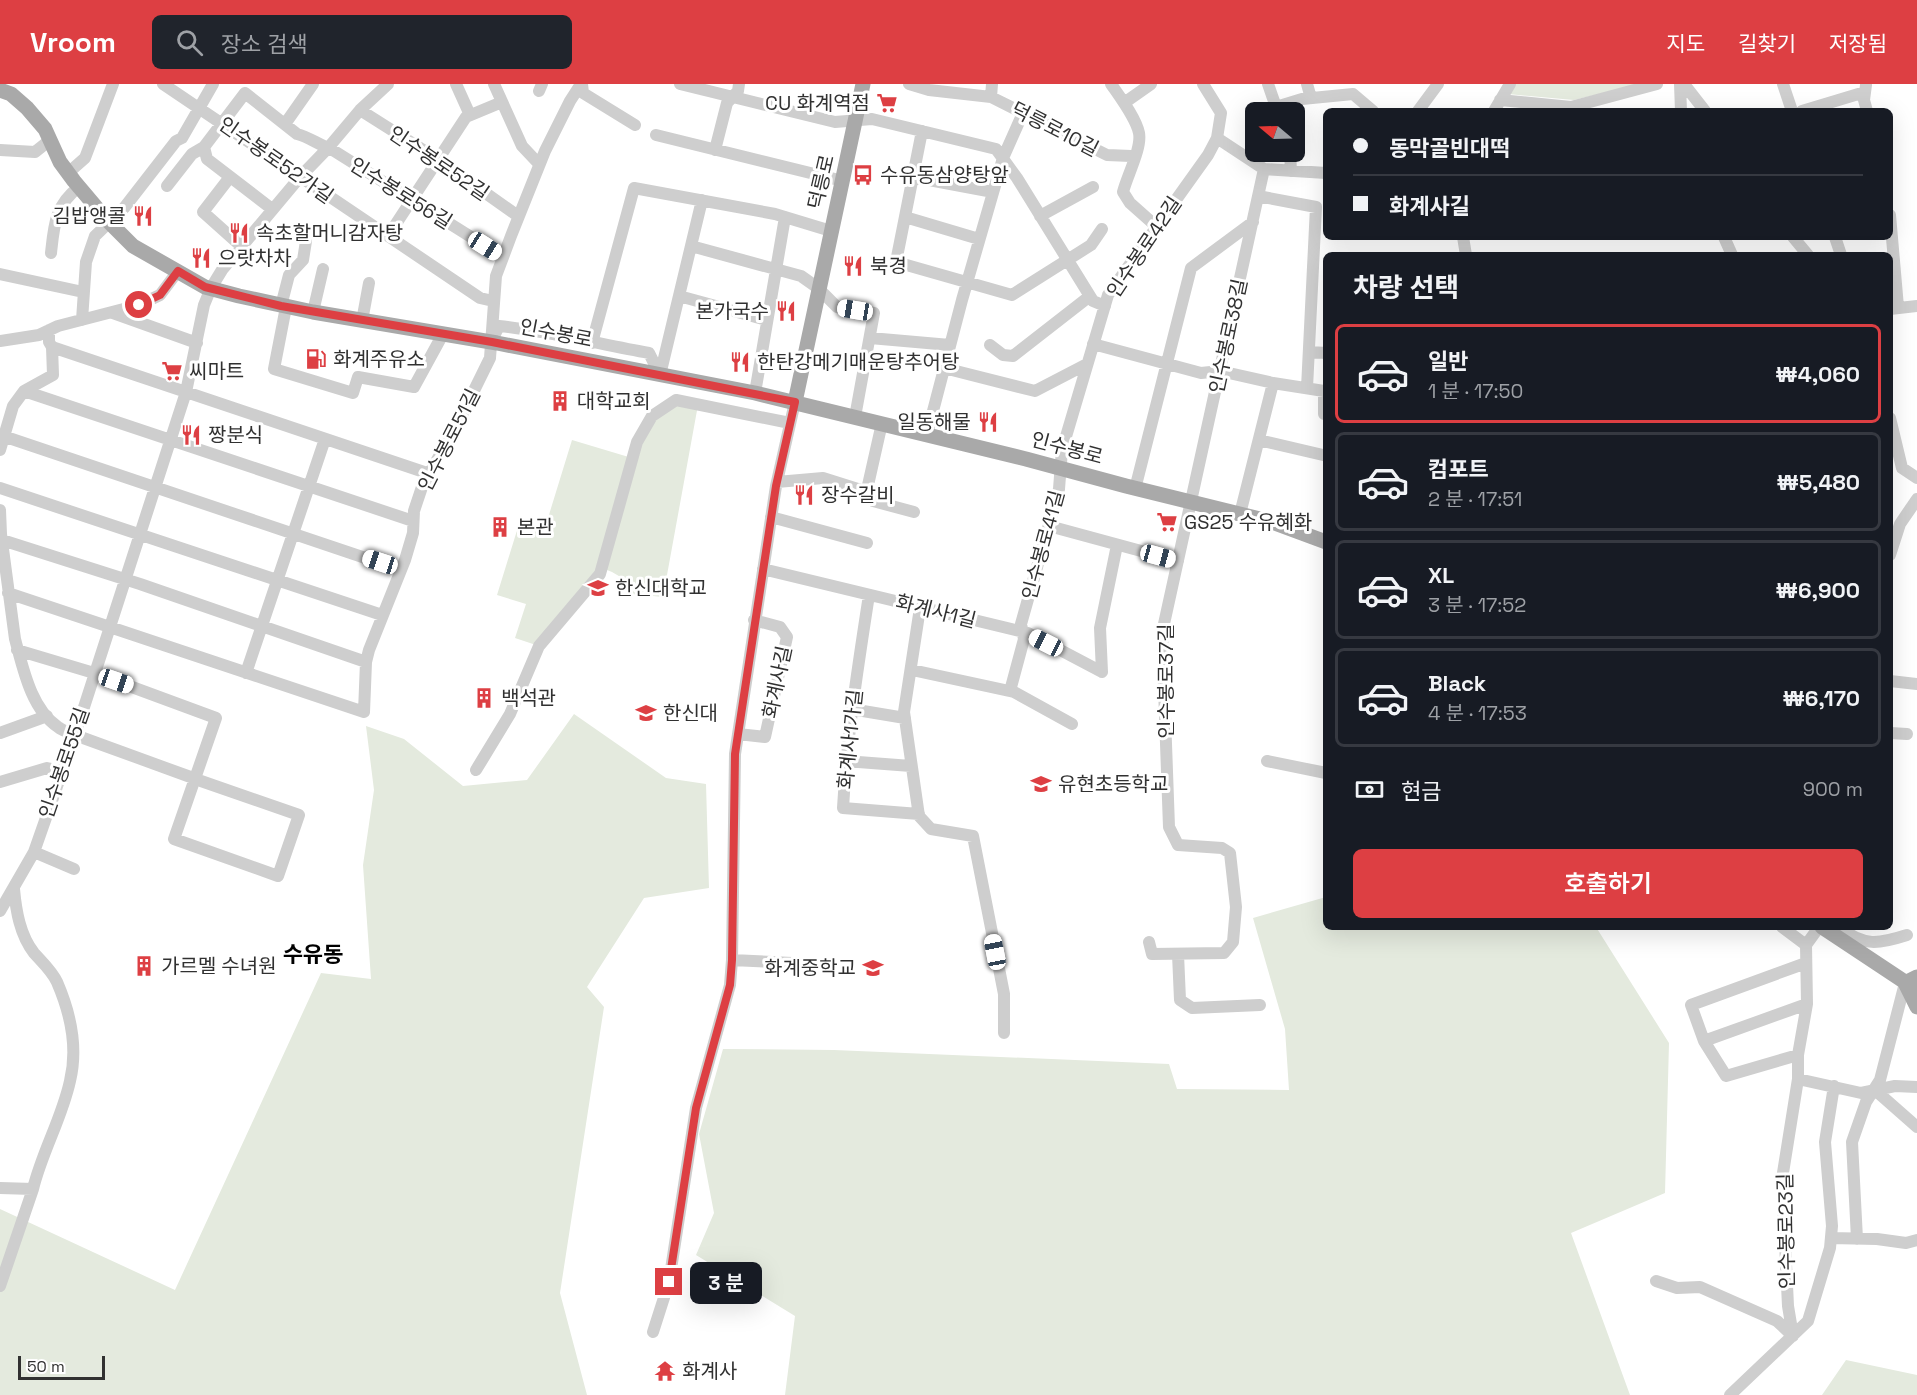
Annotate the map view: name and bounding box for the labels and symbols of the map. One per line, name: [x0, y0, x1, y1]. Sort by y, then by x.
place label: CU 화계역점: [765, 90, 870, 116]
supermarket icon: CU 화계역점: [875, 91, 899, 115]
street label: 덕릉로10길: [1007, 96, 1103, 162]
north arrow: [1245, 102, 1305, 162]
street label: 인수봉로52가길: [214, 111, 338, 209]
street label: 인수봉로52길: [384, 120, 494, 206]
street label: 인수봉로56길: [345, 151, 457, 235]
street label: 덕릉로: [802, 152, 840, 212]
place label: 수유동삼양탕앞: [880, 162, 1009, 188]
bus stop icon: 수유동삼양탕앞: [851, 163, 875, 187]
street label: 인수봉로42길: [1101, 191, 1187, 303]
place label: 김밥앵콜: [52, 203, 126, 229]
restaurant icon: 김밥앵콜: [131, 204, 155, 228]
place label: 속초할머니감자탕: [256, 220, 403, 246]
restaurant icon: 속초할머니감자탕: [227, 221, 251, 245]
car: [465, 229, 505, 263]
place label: 으랏차차: [218, 245, 292, 271]
restaurant icon: 으랏차차: [189, 246, 213, 270]
place label: 북경: [870, 253, 907, 279]
restaurant icon: 북경: [841, 254, 865, 278]
street label: 인수봉로38길: [1203, 276, 1253, 396]
route start: [125, 291, 152, 318]
place label: 본가국수: [695, 298, 769, 324]
car: [836, 298, 874, 322]
restaurant icon: 본가국수: [774, 299, 798, 323]
street label: 인수봉로: [517, 313, 595, 353]
place label: 화계주유소: [333, 346, 425, 372]
fuel station icon: 화계주유소: [304, 347, 328, 371]
place label: 한탄강메기매운탕추어탕: [757, 349, 959, 375]
restaurant icon: 한탄강메기매운탕추어탕: [728, 350, 752, 374]
place label: 씨마트: [189, 358, 244, 384]
supermarket icon: 씨마트: [160, 359, 184, 383]
street label: 인수봉로51길: [412, 384, 486, 496]
place label: 대학교회: [577, 388, 651, 414]
building icon: 대학교회: [548, 389, 572, 413]
place label: 일동해물: [897, 409, 971, 435]
restaurant icon: 일동해물: [976, 410, 1000, 434]
place label: 짱분식: [208, 422, 263, 448]
restaurant icon: 짱분식: [179, 423, 203, 447]
street label: 인수봉로: [1028, 426, 1106, 470]
place label: 장수갈비: [821, 482, 895, 508]
restaurant icon: 장수갈비: [792, 483, 816, 507]
street label: 인수봉로41길: [1016, 487, 1070, 603]
place label: GS25 수유혜화: [1184, 509, 1312, 535]
supermarket icon: GS25 수유혜화: [1155, 510, 1179, 534]
place label: 본관: [517, 514, 554, 540]
building icon: 본관: [488, 515, 512, 539]
car: [1138, 543, 1178, 569]
car: [360, 548, 400, 576]
place label: 한신대학교: [615, 575, 707, 601]
school or university icon: 한신대학교: [586, 576, 610, 600]
street label: 화계사1길: [893, 588, 979, 634]
street label: 인수봉로37길: [1153, 623, 1179, 739]
car: [1026, 627, 1066, 659]
street label: 화계사길: [757, 643, 797, 721]
car: [96, 667, 136, 695]
place label: 백석관: [501, 685, 556, 711]
building icon: 백석관: [472, 686, 496, 710]
street label: 화계사1가길: [832, 688, 868, 790]
place label: 한신대: [663, 700, 718, 726]
school or university icon: 한신대: [634, 701, 658, 725]
street label: 인수봉로55길: [33, 704, 95, 822]
place label: 유현초등학교: [1058, 771, 1168, 797]
school or university icon: 유현초등학교: [1029, 772, 1053, 796]
car: [983, 933, 1007, 971]
district label: 수유동: [283, 940, 343, 968]
place label: 가르멜 수녀원: [161, 953, 277, 979]
building icon: 가르멜 수녀원: [132, 954, 156, 978]
place label: 화계중학교: [764, 955, 856, 981]
school or university icon: 화계중학교: [861, 956, 885, 980]
street label: 인수봉로23길: [1772, 1173, 1800, 1289]
callout: 3 분: [690, 1261, 762, 1303]
route end: [655, 1268, 682, 1295]
scale bar: [18, 1353, 105, 1380]
place label: 화계사: [682, 1358, 737, 1384]
temple icon: 화계사: [653, 1359, 677, 1383]

